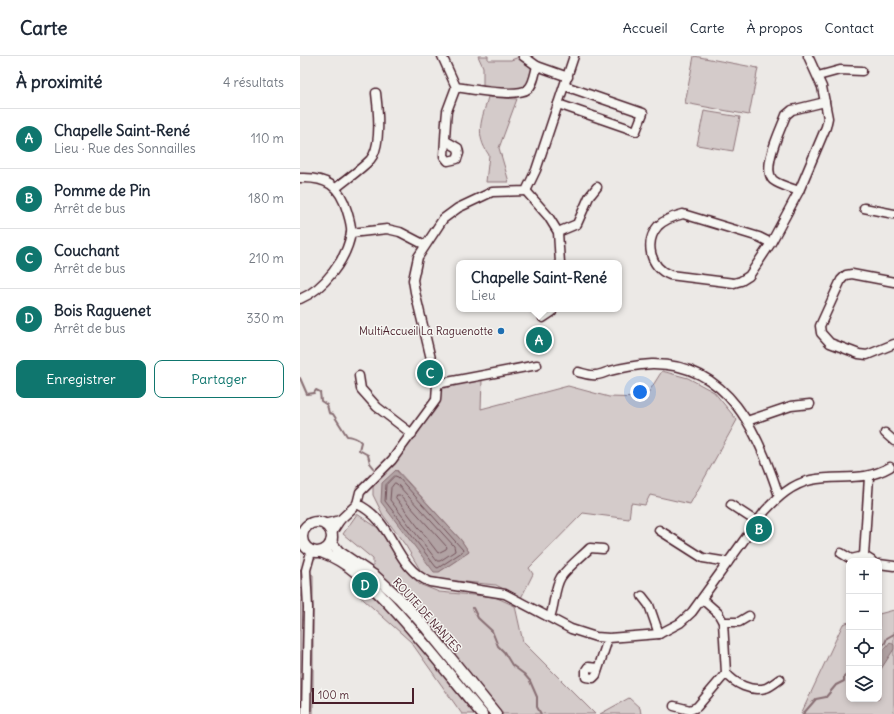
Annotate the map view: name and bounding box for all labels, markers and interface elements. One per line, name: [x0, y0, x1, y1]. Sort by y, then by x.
text: Carte: [20, 16, 67, 40]
text: Accueil: [623, 19, 668, 37]
text: Carte: [690, 19, 725, 37]
text: À propos: [747, 19, 803, 37]
text: Contact: [825, 19, 874, 37]
text: À proximité: [16, 71, 102, 93]
text: 4 résultats: [223, 74, 284, 91]
text: Chapelle Saint-René: [54, 121, 190, 140]
text: A: [25, 130, 33, 147]
text: 110 m: [251, 130, 284, 147]
text: Lieu · Rue des Sonnailles: [54, 140, 196, 157]
text: Pomme de Pin: [54, 181, 151, 200]
text: B: [25, 190, 33, 207]
text: 180 m: [248, 190, 284, 207]
text: Arrêt de bus: [54, 200, 125, 217]
text: Couchant: [54, 241, 119, 260]
text: C: [25, 250, 33, 267]
text: 210 m: [249, 250, 284, 267]
text: Arrêt de bus: [54, 260, 125, 277]
popup: [456, 260, 622, 312]
text: Chapelle Saint-René: [471, 268, 607, 287]
text: Lieu: [471, 287, 496, 304]
text: Bois Raguenet: [54, 301, 151, 320]
text: D: [24, 310, 34, 327]
text: 330 m: [246, 310, 284, 327]
text: Arrêt de bus: [54, 320, 125, 337]
place label: MultiAccueil La Raguenotte: [359, 324, 493, 338]
pin: A: [526, 325, 552, 355]
marker: MultiAccueil La Raguenotte: [496, 326, 506, 336]
pin: C: [417, 358, 443, 388]
button: Enregistrer: [16, 360, 146, 398]
button: Partager: [154, 360, 284, 398]
your location: [630, 382, 650, 402]
pin: B: [746, 514, 772, 544]
map controls: [846, 558, 882, 702]
button: +: [846, 558, 882, 594]
pin: D: [352, 570, 378, 600]
street label: ROUTE DE NANTES: [390, 575, 464, 655]
button: −: [846, 594, 882, 630]
button: locate: [846, 630, 882, 666]
button: layers: [846, 666, 882, 702]
scale bar: [312, 686, 414, 705]
text: 100 m: [318, 688, 349, 702]

